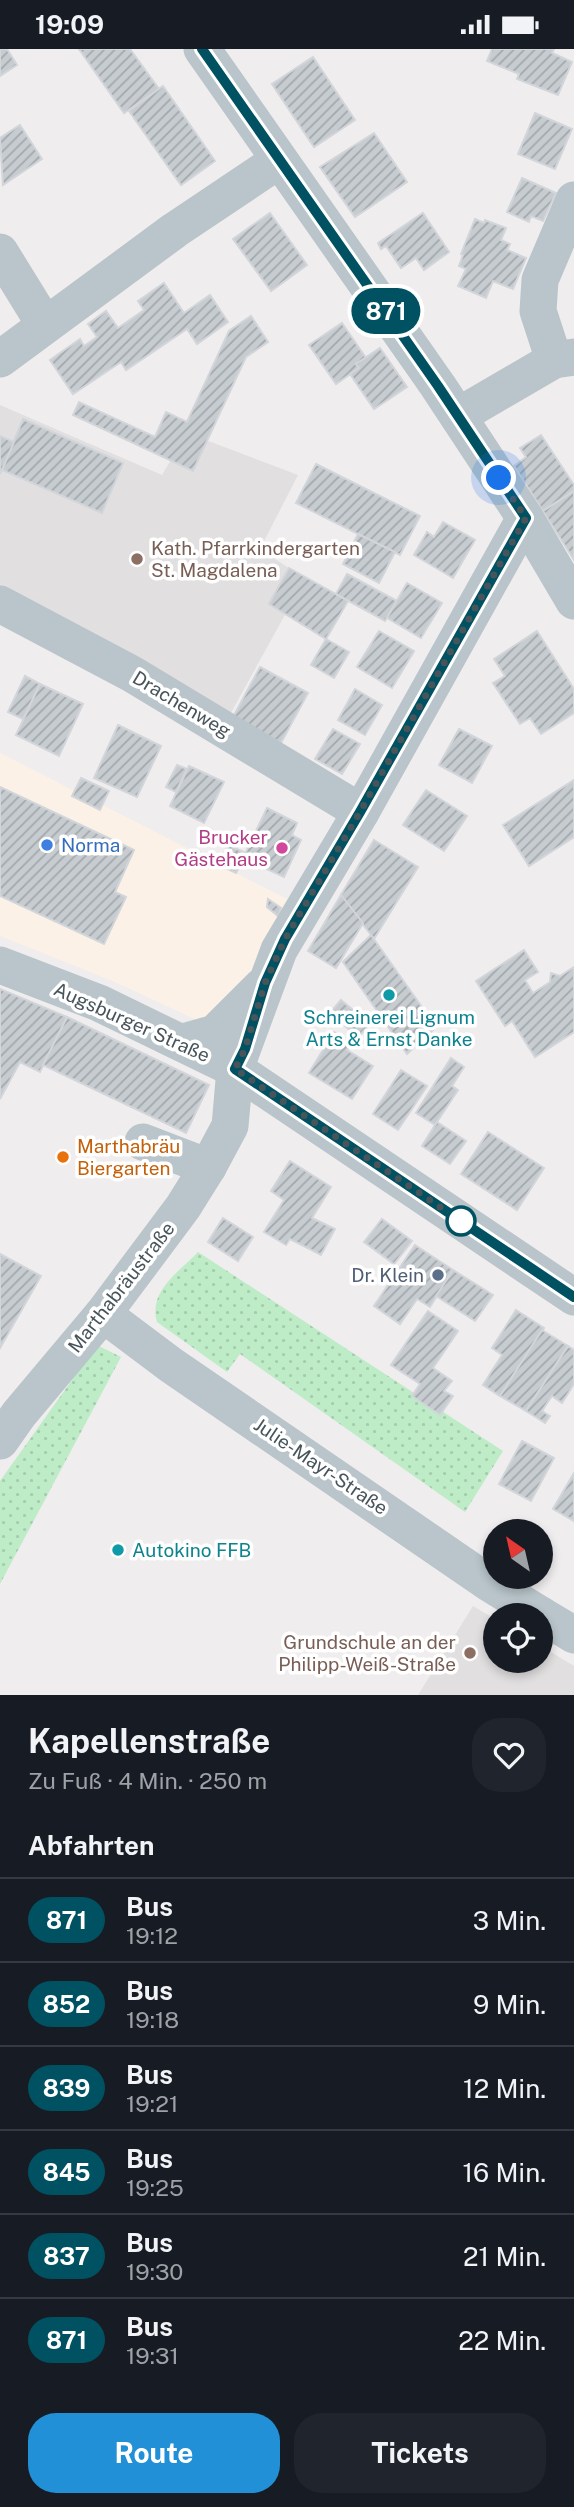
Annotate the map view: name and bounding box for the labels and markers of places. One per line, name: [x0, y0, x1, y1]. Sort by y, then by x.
place label: Kath. Pfarrkindergarten St. Magdalena: [151, 537, 360, 581]
marker: Kath. Pfarrkindergarten St. Magdalena: [129, 551, 145, 567]
place label: Brucker Gästehaus: [174, 826, 268, 870]
place label: Norma: [61, 834, 120, 856]
marker: Norma: [39, 837, 55, 853]
marker: Brucker Gästehaus: [274, 840, 290, 856]
marker: Schreinerei Lignum Arts & Ernst Danke: [381, 987, 397, 1003]
place label: Schreinerei Lignum Arts & Ernst Danke: [303, 1006, 475, 1050]
place label: Marthabräu Biergarten: [77, 1135, 180, 1179]
marker: Marthabräu Biergarten: [55, 1149, 71, 1165]
unlabelled marker: [446, 1206, 476, 1236]
place label: Dr. Klein: [351, 1264, 424, 1286]
marker: Dr. Klein: [430, 1267, 446, 1283]
place label: Autokino FFB: [132, 1539, 251, 1561]
marker: Autokino FFB: [110, 1542, 126, 1558]
place label: Grundschule an der Philipp-Weiß-Straße: [278, 1631, 456, 1675]
marker: Grundschule an der Philipp-Weiß-Straße: [462, 1645, 478, 1661]

